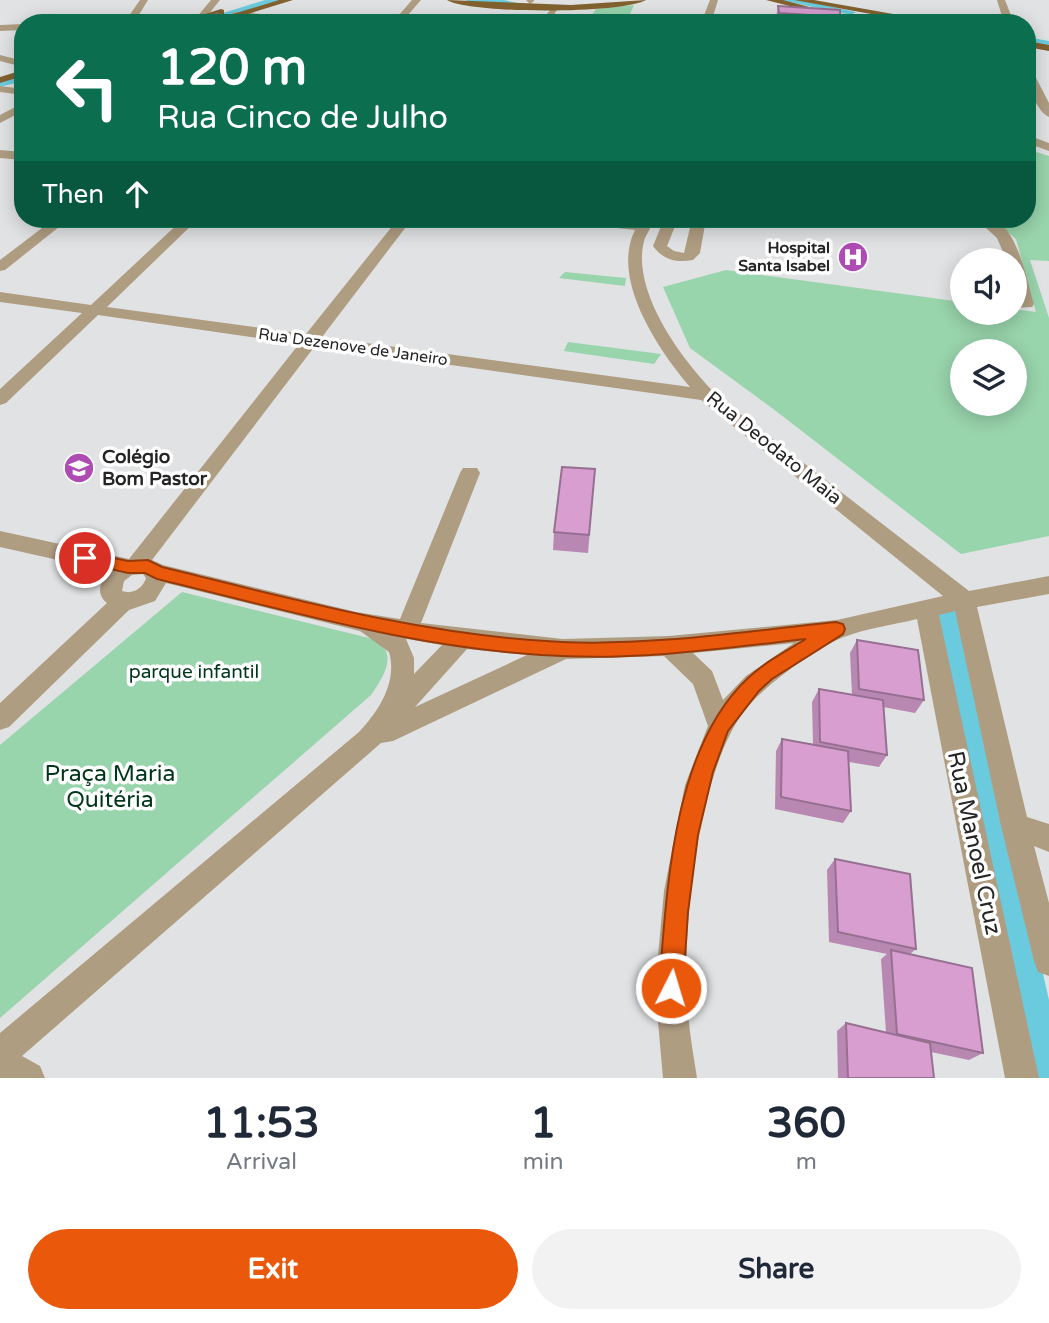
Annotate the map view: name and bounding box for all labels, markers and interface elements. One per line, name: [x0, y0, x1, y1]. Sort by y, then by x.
text: 120 m: [157, 39, 307, 98]
icon: left: [42, 42, 133, 133]
text: Rua Cinco de Julho: [157, 99, 448, 137]
icon: ahead: [118, 175, 156, 213]
text: Then: [42, 179, 104, 210]
place label: Hospital Santa Isabel: [738, 238, 830, 276]
hospital icon: Hospital Santa Isabel: [836, 240, 870, 274]
map controls: [950, 248, 1027, 416]
button: sound: [950, 248, 1027, 325]
street label: Rua Dezenove de Janeiro: [257, 324, 449, 370]
button: layers: [950, 339, 1027, 416]
street label: Rua Deodato Maia: [702, 387, 846, 509]
place label: Colégio Bom Pastor: [102, 446, 208, 490]
school or university icon: Colégio Bom Pastor: [62, 451, 96, 485]
pin: [55, 528, 115, 588]
icon: arrive: [66, 539, 104, 577]
park label: parque infantil: [129, 661, 259, 683]
street label: Rua Manoel Cruz: [941, 749, 1007, 937]
park label: Praça Maria Quitéria: [45, 760, 175, 814]
position arrow: [634, 951, 708, 1025]
text: 11:53: [203, 1098, 320, 1149]
text: 1: [530, 1098, 556, 1149]
text: 360: [767, 1098, 846, 1149]
text: Arrival: [226, 1148, 297, 1176]
text: min: [523, 1148, 564, 1176]
text: m: [796, 1148, 817, 1176]
button: Exit: [28, 1229, 518, 1309]
button: Share: [532, 1229, 1021, 1309]

